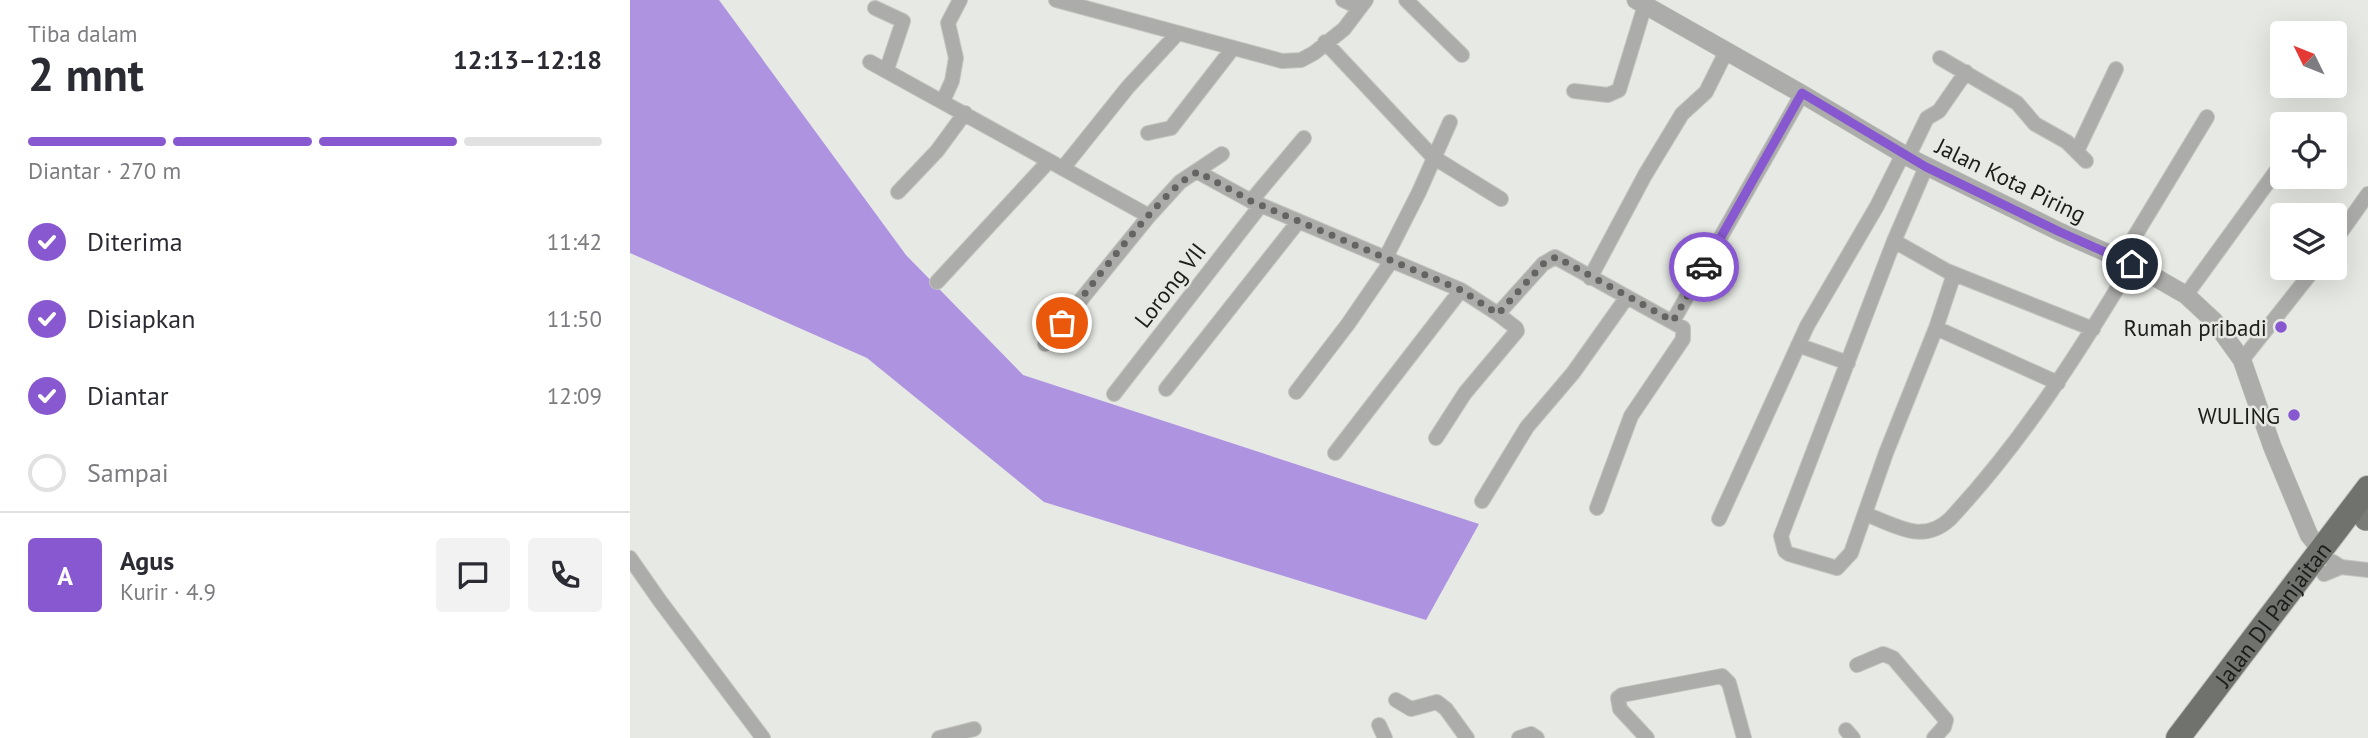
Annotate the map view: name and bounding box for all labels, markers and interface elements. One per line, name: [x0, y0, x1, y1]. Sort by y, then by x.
text: Tiba dalam: [28, 19, 137, 48]
north arrow: [2270, 21, 2347, 98]
map controls: [2270, 21, 2347, 280]
text: 12:13–12:18: [453, 43, 602, 76]
text: 2 mnt: [28, 44, 144, 104]
button: locate: [2270, 112, 2347, 189]
street label: Jalan Kota Piring: [1930, 131, 2091, 229]
text: Diantar · 270 m: [28, 156, 181, 185]
button: layers: [2270, 203, 2347, 280]
icon: check: [28, 223, 66, 261]
text: Diterima: [87, 225, 183, 258]
text: 11:42: [547, 227, 602, 256]
courier: [1669, 232, 1739, 302]
pin: [2102, 234, 2162, 294]
street label: Lorong VII: [1128, 237, 1212, 333]
icon: home: [2113, 245, 2151, 283]
icon: car: [1685, 248, 1723, 286]
pin: [1032, 293, 1092, 353]
icon: check: [28, 300, 66, 338]
text: Disiapkan: [87, 302, 195, 335]
text: 11:50: [547, 304, 602, 333]
icon: bag: [1043, 304, 1081, 342]
place label: Rumah pribadi: [2124, 313, 2267, 342]
marker: Rumah pribadi: [2273, 319, 2289, 335]
icon: check: [28, 377, 66, 415]
text: Diantar: [87, 379, 169, 412]
text: 12:09: [547, 381, 602, 410]
place label: WULING: [2198, 401, 2280, 430]
marker: WULING: [2286, 407, 2302, 423]
text: Sampai: [87, 456, 169, 489]
street label: Jalan DI Panjaitan: [2207, 536, 2337, 693]
button: chat: [436, 538, 510, 612]
button: phone: [528, 538, 602, 612]
text: Agus: [120, 544, 174, 577]
text: A: [57, 559, 73, 592]
text: Kurir · 4.9: [120, 577, 216, 606]

